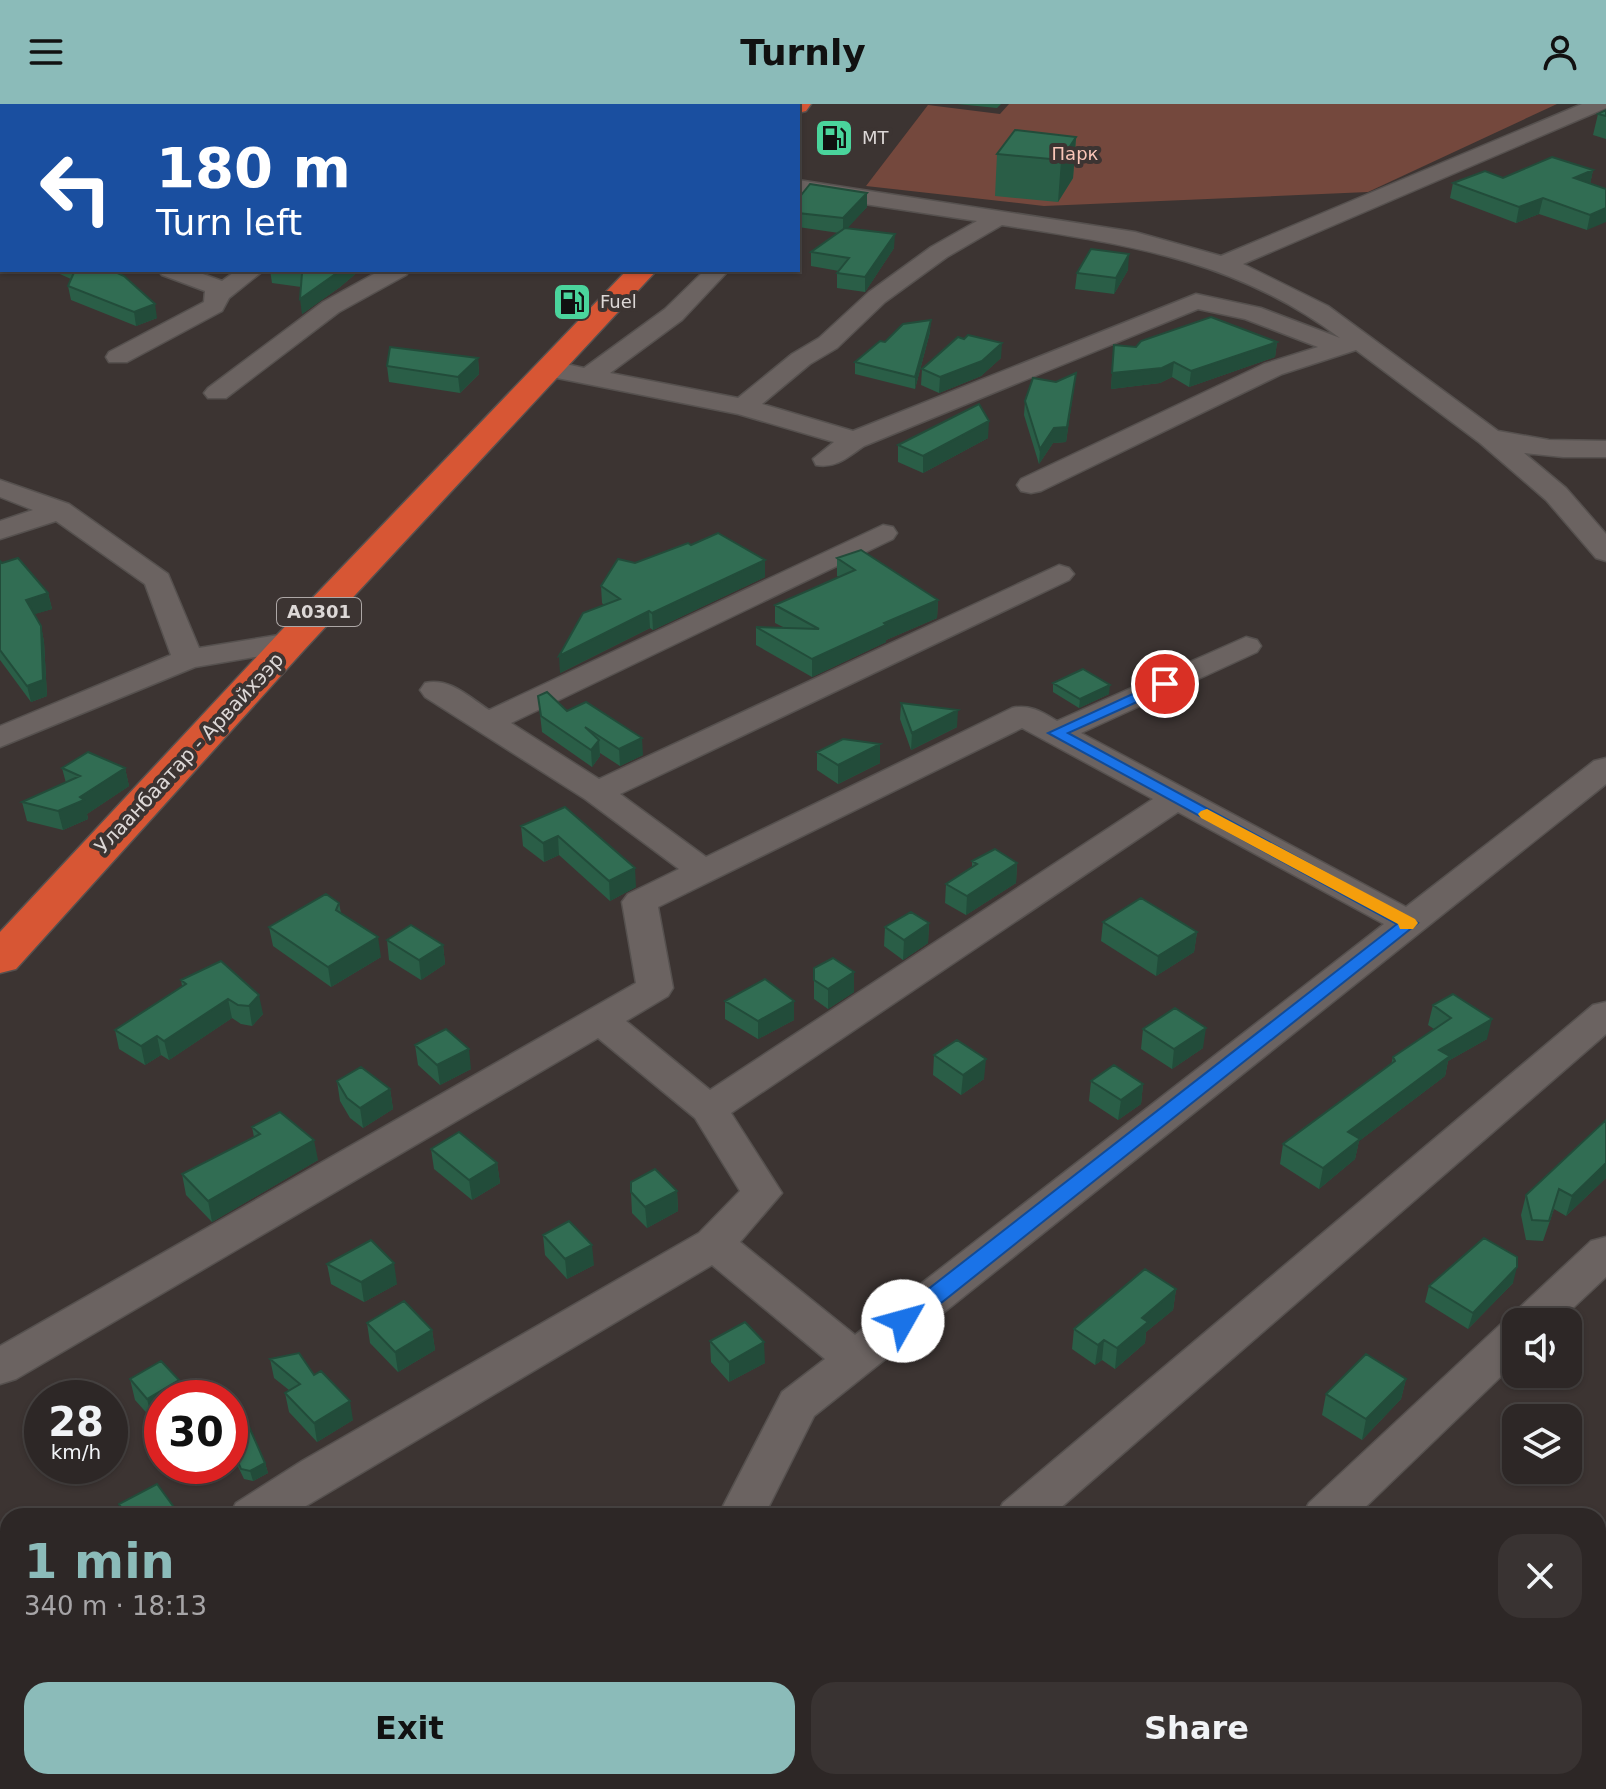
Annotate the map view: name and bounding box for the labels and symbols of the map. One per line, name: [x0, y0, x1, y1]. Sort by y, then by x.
fuel station icon: МТ: [813, 117, 855, 159]
place label: МТ: [862, 127, 890, 148]
park label: Парк: [1052, 143, 1099, 164]
fuel station icon: Fuel: [551, 281, 593, 323]
place label: Fuel: [600, 291, 637, 312]
road number: A0301: [277, 598, 361, 626]
street label: Улаанбаатар - Арвайхээр: [90, 648, 288, 858]
pin: [1131, 650, 1199, 718]
position arrow: [861, 1279, 945, 1363]
speed limit sign: 30: [144, 1380, 248, 1484]

